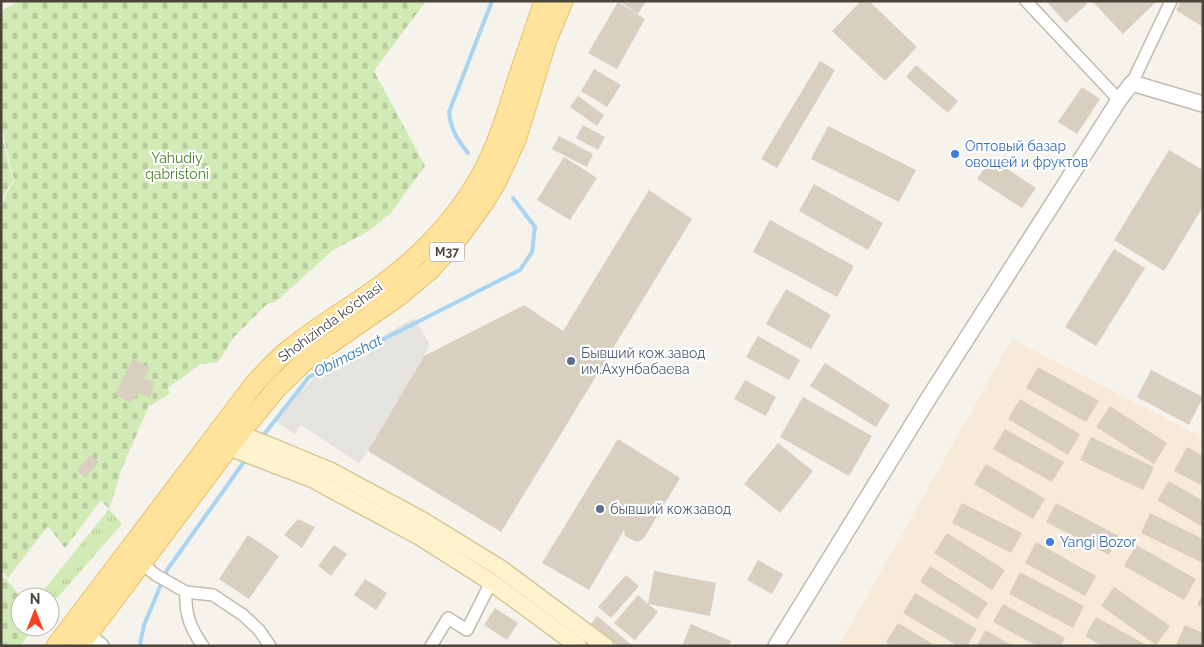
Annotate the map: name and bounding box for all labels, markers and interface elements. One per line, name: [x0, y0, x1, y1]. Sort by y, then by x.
place label: Оптовый базар овощей и фруктов: [965, 138, 1088, 170]
marker: Оптовый базар овощей и фруктов: [949, 148, 961, 160]
park label: Yahudiy qabristoni: [145, 150, 209, 182]
road number: M37: [430, 242, 464, 262]
street label: Shohizinda ko'chasi: [275, 279, 385, 365]
water label: Obimashat: [311, 331, 385, 381]
place label: Бывший кож.завод им.Ахунбабаева: [581, 345, 705, 377]
marker: Бывший кож.завод им.Ахунбабаева: [565, 355, 577, 367]
place label: бывший кожзавод: [610, 501, 731, 517]
marker: бывший кожзавод: [594, 503, 606, 515]
place label: Yangi Bozor: [1060, 534, 1136, 550]
marker: Yangi Bozor: [1044, 536, 1056, 548]
north arrow: [10, 587, 60, 637]
text: N: [30, 591, 40, 607]

